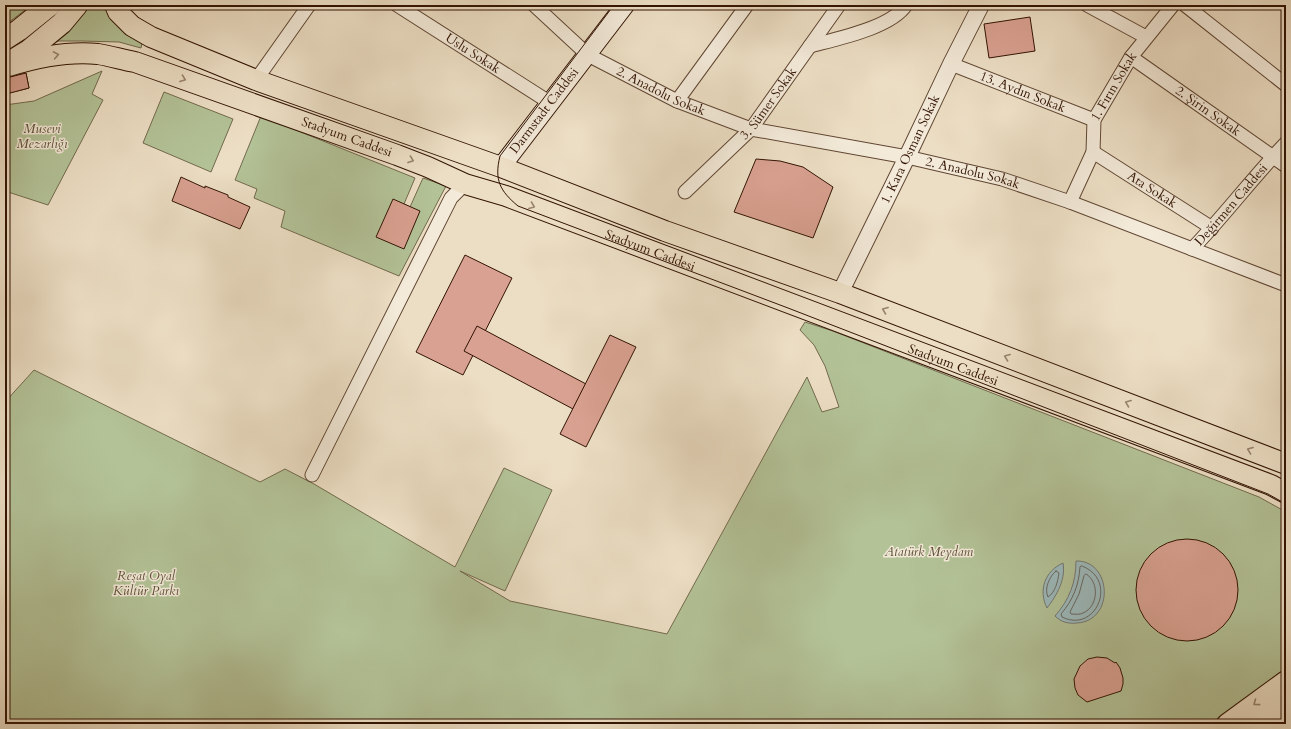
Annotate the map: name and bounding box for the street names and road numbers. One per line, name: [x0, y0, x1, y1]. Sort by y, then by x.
street label: Uslu Sokak: [442, 29, 504, 78]
street label: 1. Fırın Sokak: [1086, 48, 1141, 124]
street label: 2. Anadolu Sokak: [613, 62, 708, 120]
street label: Darmstadt Caddesi: [505, 64, 583, 157]
street label: 3. Sümer Sokak: [736, 64, 801, 144]
street label: 13. Aydın Sokak: [977, 67, 1068, 117]
street label: 2. Şirin Sokak: [1172, 82, 1244, 140]
street label: 1. Kara Osman Sokak: [876, 92, 944, 207]
street label: Stadyum Caddesi: [299, 113, 395, 162]
street label: 2. Anadolu Sokak: [924, 153, 1022, 193]
street label: Değirmen Caddesi: [1191, 160, 1272, 250]
street label: Ata Sokak: [1124, 167, 1180, 212]
street label: Stadyum Caddesi: [602, 225, 698, 276]
street label: Stadyum Caddesi: [906, 340, 1001, 390]

